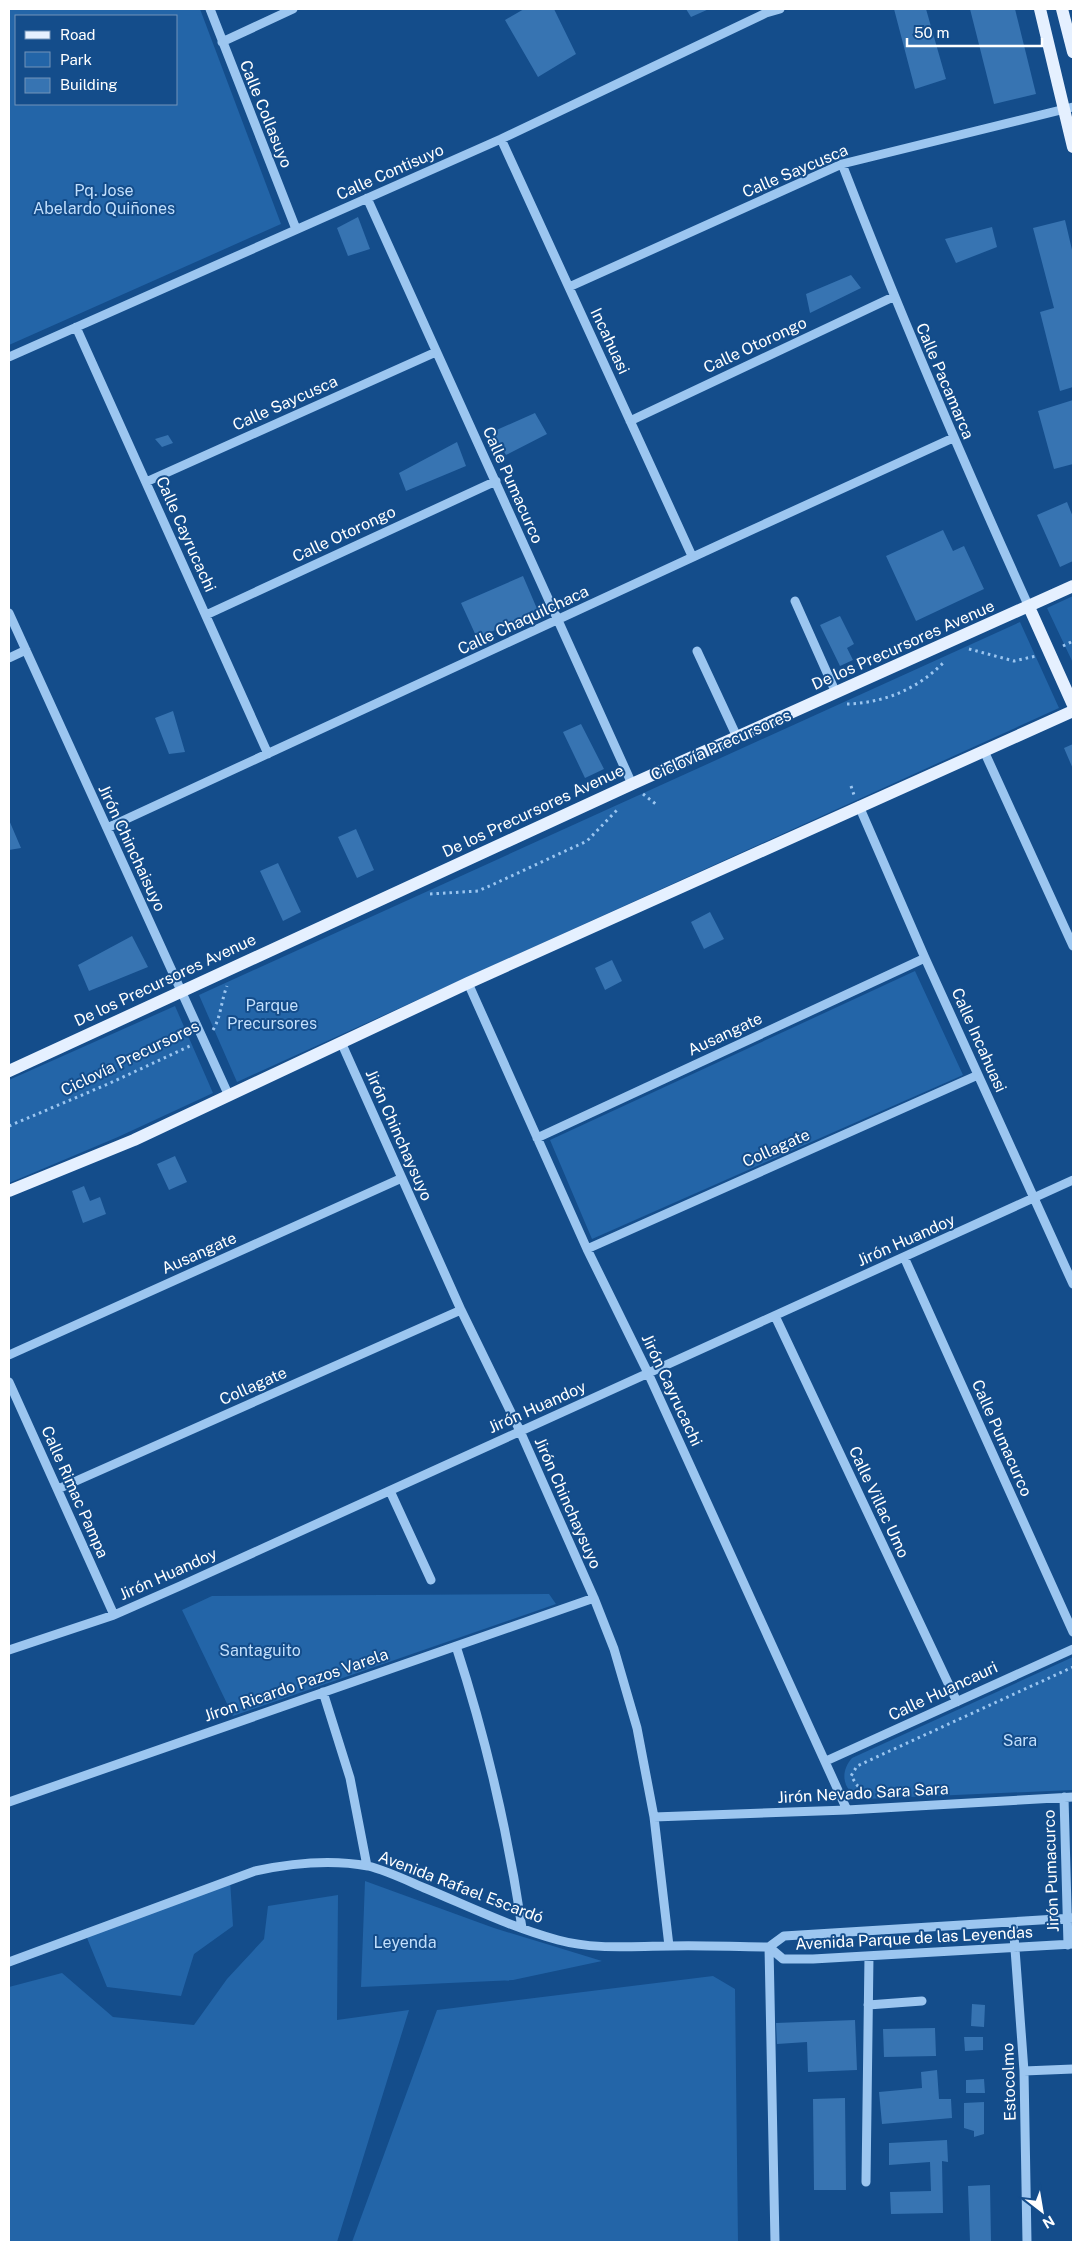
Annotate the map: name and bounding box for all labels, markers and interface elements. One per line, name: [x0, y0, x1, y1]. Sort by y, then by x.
legend: [15, 15, 178, 105]
scale bar: [907, 15, 1042, 47]
text: 50 m: [914, 24, 949, 41]
text: Road: [60, 26, 96, 43]
text: Park: [60, 51, 92, 68]
street label: Calle Collasuyo: [236, 57, 296, 171]
text: Building: [60, 76, 118, 93]
street label: Calle Contisuyo: [333, 140, 447, 204]
street label: Calle Saycusca: [739, 140, 851, 202]
park label: Pq. Jose Abelardo Quiñones: [33, 181, 175, 218]
street label: Incahuasi: [586, 305, 634, 377]
street label: Calle Otorongo: [700, 313, 810, 377]
street label: Calle Pacamarca: [912, 320, 978, 442]
street label: Calle Saycusca: [230, 371, 340, 435]
street label: Calle Pumacurco: [479, 424, 547, 546]
street label: Calle Cayrucachi: [152, 473, 220, 595]
street label: Calle Otorongo: [289, 502, 399, 566]
street label: Calle Chaquilchaca: [455, 581, 591, 659]
street label: De los Precursores Avenue: [809, 596, 997, 694]
street label: Ciclovía Precursores: [648, 705, 794, 785]
street label: De los Precursores Avenue: [439, 761, 627, 861]
street label: Jirón Chinchaisuyo: [94, 782, 170, 914]
street label: De los Precursores Avenue: [71, 930, 259, 1030]
street label: Calle Incahuasi: [948, 985, 1010, 1095]
park label: Parque Precursores: [227, 996, 317, 1033]
street label: Ausangate: [685, 1008, 765, 1060]
street label: Ciclovía Precursores: [58, 1016, 202, 1100]
street label: Jirón Chinchaysuyo: [362, 1066, 436, 1204]
street label: Collagate: [739, 1125, 813, 1171]
street label: Jirón Huandoy: [854, 1210, 958, 1270]
street label: Ausangate: [159, 1228, 239, 1278]
street label: Jirón Cayrucachi: [638, 1331, 706, 1449]
street label: Collagate: [216, 1363, 290, 1409]
street label: Jirón Huandoy: [485, 1377, 589, 1437]
street label: Calle Pumacurco: [968, 1377, 1036, 1499]
street label: Calle Rimac Pampa: [37, 1423, 113, 1561]
street label: Jirón Chinchaysuyo: [531, 1434, 605, 1572]
street label: Calle Villac Umo: [845, 1443, 913, 1561]
street label: Jirón Huandoy: [116, 1544, 220, 1604]
park label: Santaguito: [219, 1641, 301, 1660]
street label: Jíron Ricardo Pazos Varela: [201, 1644, 391, 1726]
street label: Calle Huancauri: [885, 1657, 1001, 1725]
park label: Sara: [1003, 1731, 1037, 1750]
street label: Jirón Nevado Sara Sara: [777, 1779, 949, 1807]
street label: Jirón Pumacurco: [1039, 1809, 1063, 1933]
street label: Avenida Rafael Escardó: [376, 1847, 546, 1927]
street label: Avenida Parque de las Leyendas: [795, 1922, 1033, 1954]
park label: Leyenda: [374, 1933, 436, 1952]
street label: Estocolmo: [998, 2043, 1020, 2121]
north arrow: [1017, 2186, 1067, 2236]
text: N: [1040, 2212, 1058, 2232]

